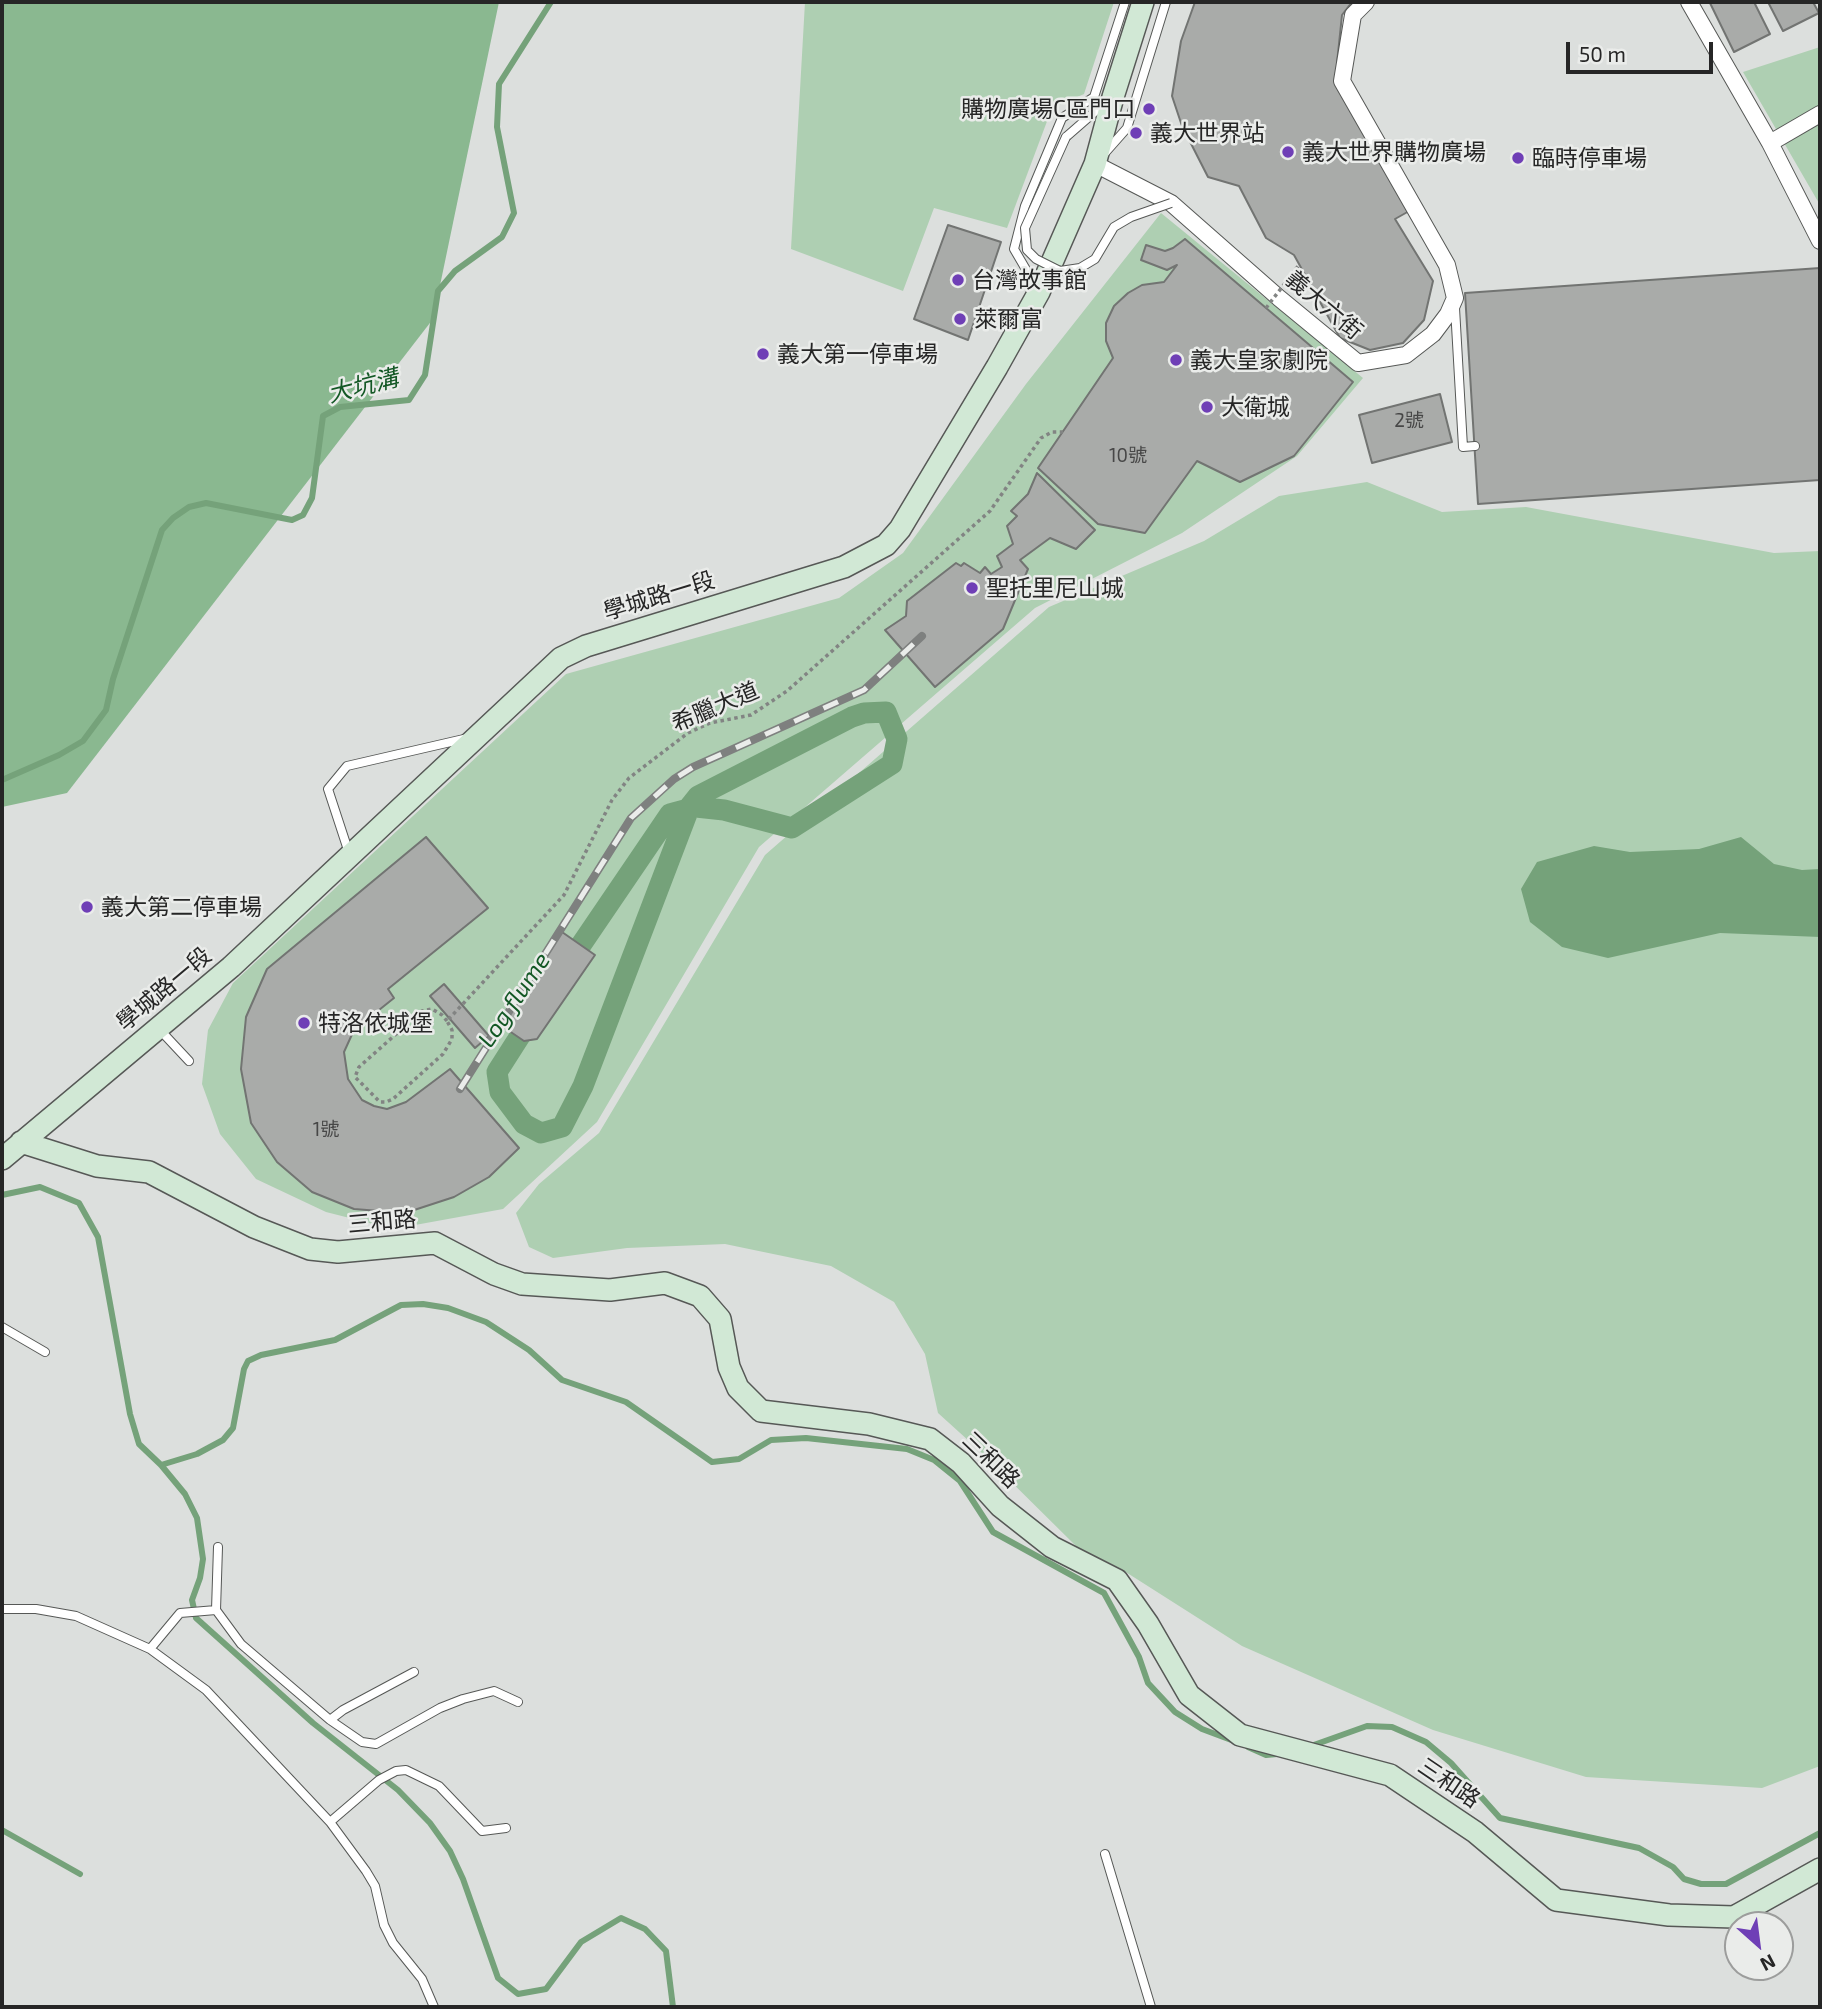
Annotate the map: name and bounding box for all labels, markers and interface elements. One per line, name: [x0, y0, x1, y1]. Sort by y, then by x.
scale bar: [1570, 28, 1717, 72]
text: 50 m: [1579, 41, 1626, 66]
place label: 購物廣場C區門口: [961, 95, 1135, 123]
marker: 購物廣場C區門口: [1141, 101, 1157, 117]
place label: 義大世界站: [1150, 119, 1265, 147]
marker: 義大世界站: [1128, 125, 1144, 141]
place label: 義大世界購物廣場: [1302, 138, 1486, 166]
marker: 義大世界購物廣場: [1280, 144, 1296, 160]
place label: 臨時停車場: [1532, 144, 1647, 172]
marker: 臨時停車場: [1510, 150, 1526, 166]
street label: 義大六街: [1280, 265, 1368, 345]
place label: 台灣故事館: [972, 266, 1087, 294]
marker: 台灣故事館: [950, 272, 966, 288]
place label: 萊爾富: [974, 305, 1043, 333]
marker: 萊爾富: [952, 311, 968, 327]
place label: 義大第一停車場: [777, 340, 938, 368]
marker: 義大第一停車場: [755, 346, 771, 362]
place label: 義大皇家劇院: [1190, 346, 1328, 374]
marker: 義大皇家劇院: [1168, 352, 1184, 368]
water label: 大坑溝: [325, 363, 401, 409]
place label: 大衛城: [1221, 393, 1290, 421]
marker: 大衛城: [1199, 399, 1215, 415]
house number: 2號: [1394, 410, 1424, 432]
house number: 10號: [1109, 445, 1147, 467]
street label: 學城路一段: [600, 566, 718, 626]
place label: 聖托里尼山城: [986, 574, 1124, 602]
marker: 聖托里尼山城: [964, 580, 980, 596]
street label: 希臘大道: [667, 676, 763, 738]
place label: 義大第二停車場: [101, 893, 262, 921]
marker: 義大第二停車場: [79, 899, 95, 915]
street label: 學城路一段: [111, 941, 217, 1037]
water label: Log flume: [472, 947, 556, 1053]
place label: 特洛依城堡: [318, 1009, 433, 1037]
marker: 特洛依城堡: [296, 1015, 312, 1031]
house number: 1號: [313, 1119, 339, 1141]
street label: 三和路: [346, 1205, 418, 1239]
street label: 三和路: [957, 1426, 1025, 1494]
street label: 三和路: [1413, 1752, 1485, 1814]
north arrow: [1724, 1911, 1794, 1981]
text: N: [1757, 1950, 1780, 1977]

